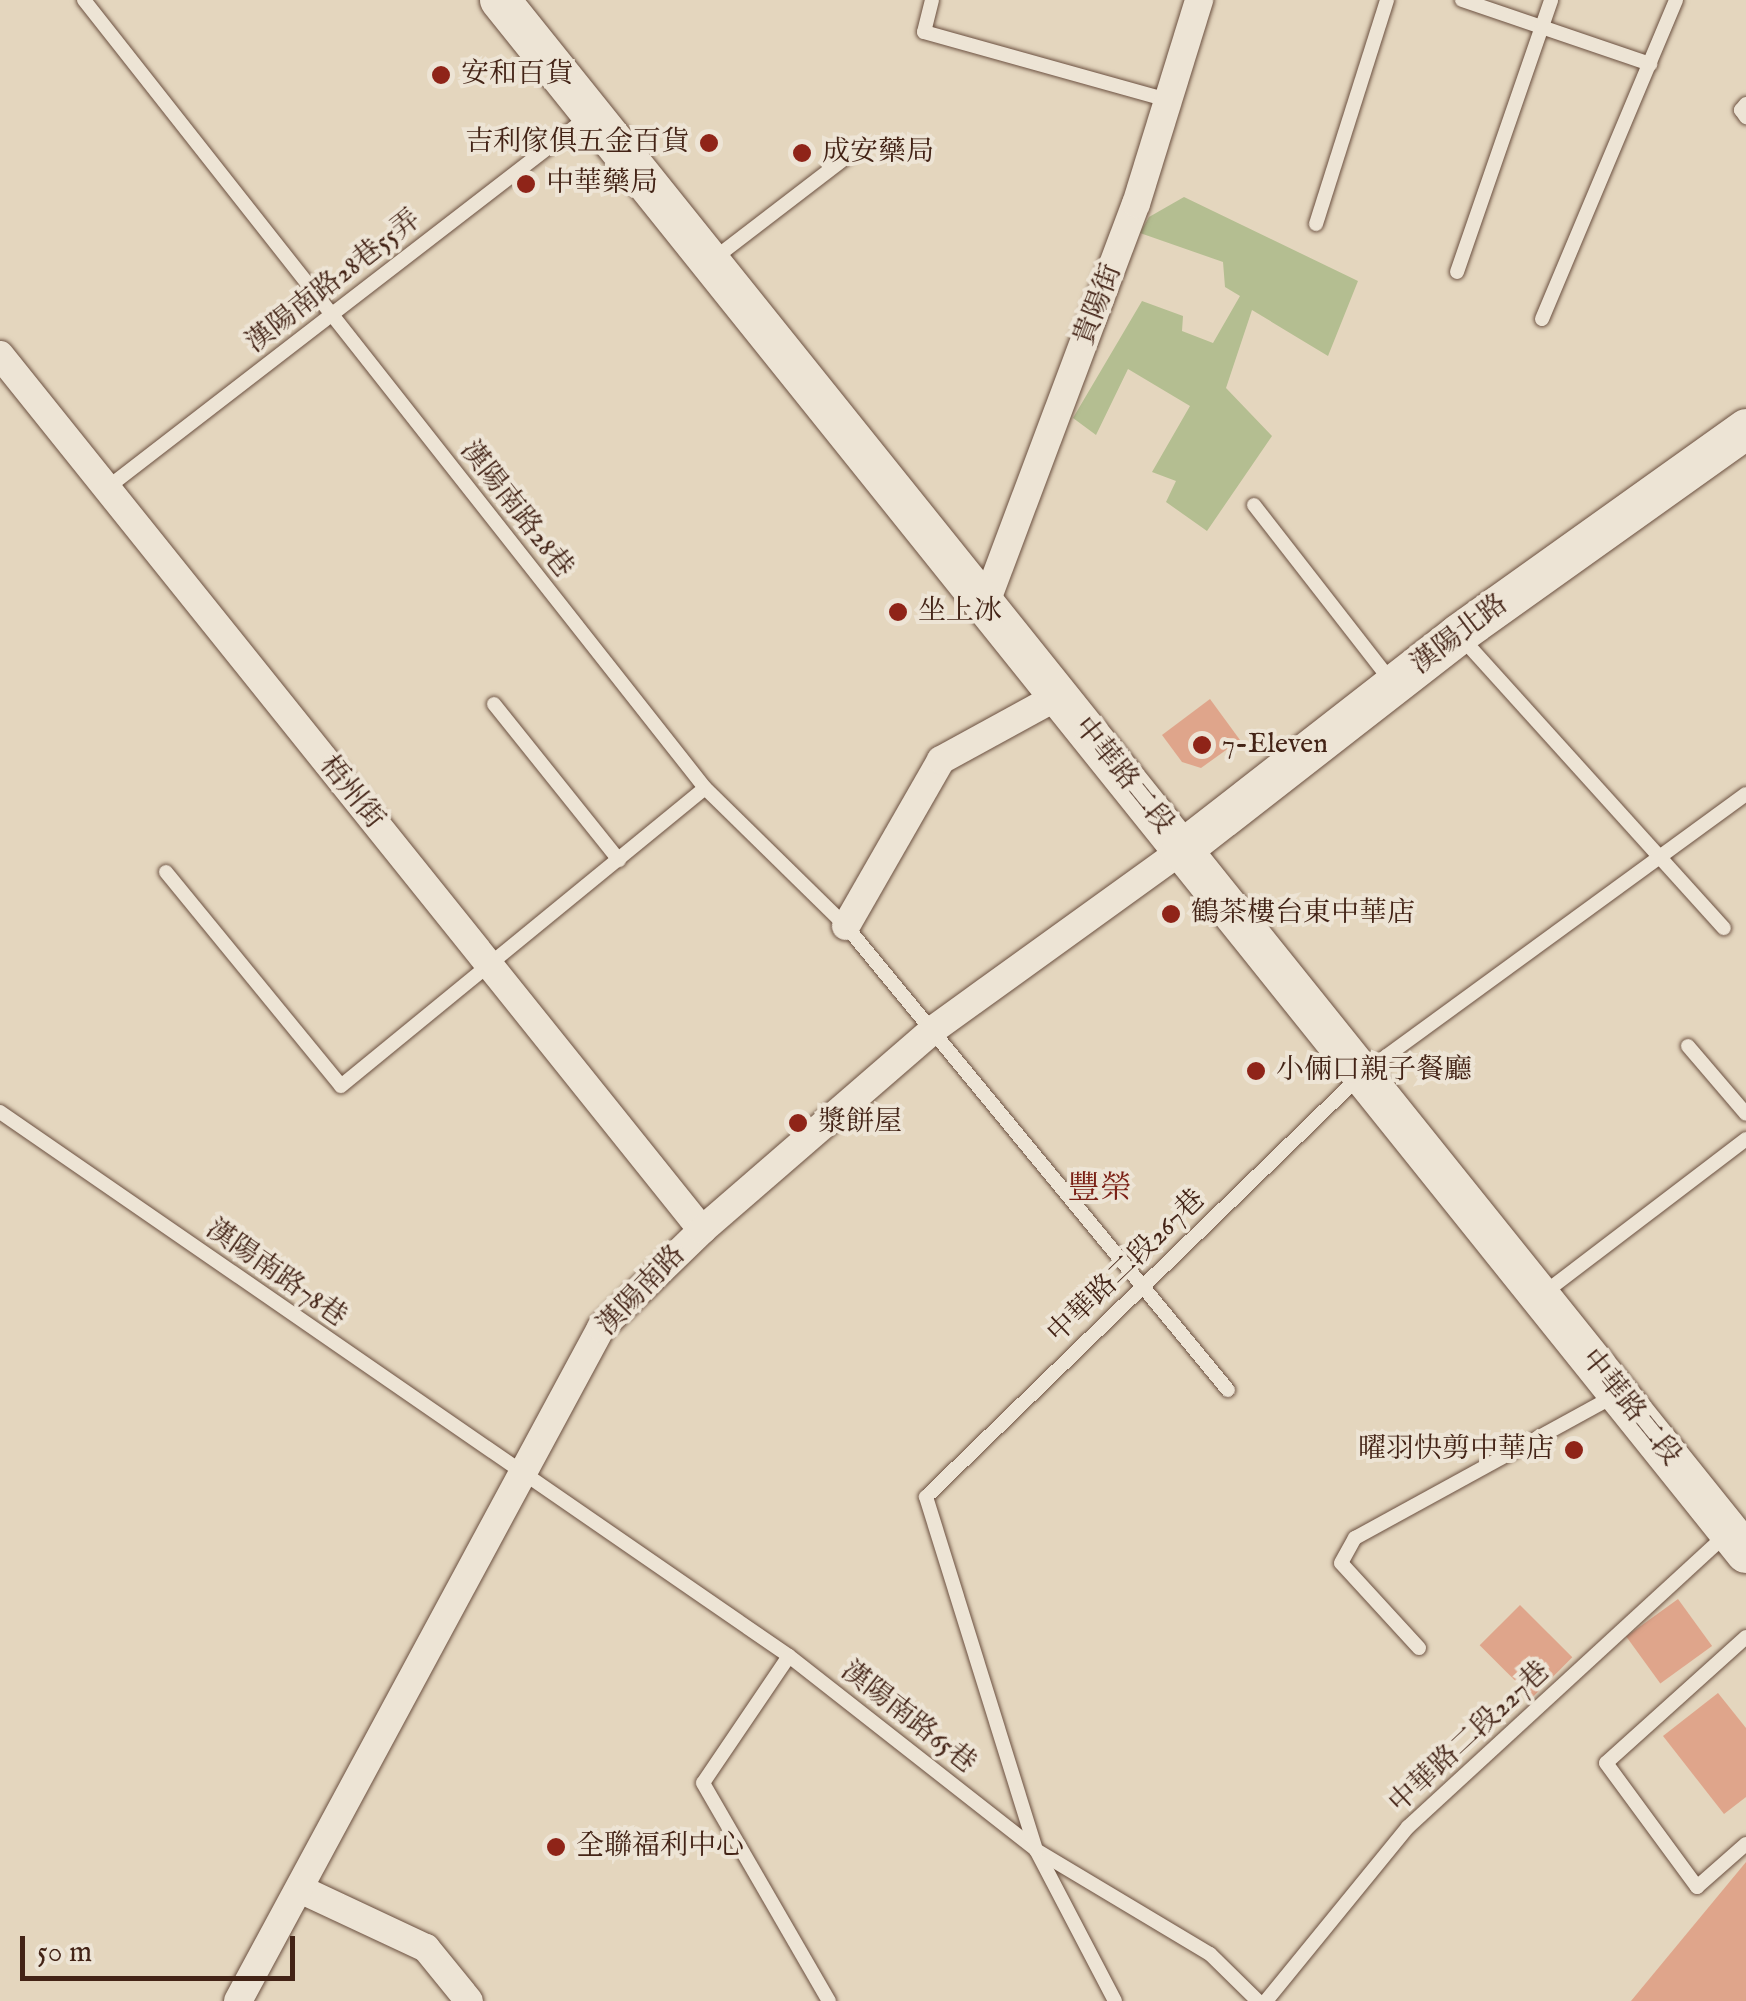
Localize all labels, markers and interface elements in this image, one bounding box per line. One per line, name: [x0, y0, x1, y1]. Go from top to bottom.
place label: 安和百貨: [461, 58, 573, 92]
marker: 安和百貨: [430, 64, 452, 86]
place label: 吉利傢俱五金百貨: [465, 126, 689, 160]
marker: 吉利傢俱五金百貨: [698, 132, 720, 154]
place label: 成安藥局: [822, 136, 934, 170]
marker: 成安藥局: [791, 142, 813, 164]
place label: 中華藥局: [546, 167, 658, 201]
marker: 中華藥局: [515, 173, 537, 195]
street label: 漢陽南路28巷55弄: [240, 203, 428, 361]
street label: 貴陽街: [1068, 260, 1130, 350]
street label: 漢陽南路28巷: [452, 435, 580, 585]
street label: 漢陽北路: [1405, 588, 1515, 682]
place label: 坐上冰: [918, 595, 1002, 629]
marker: 坐上冰: [887, 601, 909, 623]
street label: 中華路二段: [1066, 711, 1180, 841]
place label: 7-Eleven: [1222, 728, 1328, 762]
marker: 7-Eleven: [1191, 734, 1213, 756]
street label: 梧州街: [312, 750, 390, 836]
place label: 鶴茶樓台東中華店: [1191, 897, 1415, 931]
marker: 鶴茶樓台東中華店: [1160, 903, 1182, 925]
place label: 小倆口親子餐廳: [1276, 1054, 1472, 1088]
marker: 小倆口親子餐廳: [1245, 1060, 1267, 1082]
place label: 漿餅屋: [818, 1106, 902, 1140]
marker: 漿餅屋: [787, 1112, 809, 1134]
district label: 豐榮: [1068, 1171, 1132, 1209]
street label: 中華路二段267巷: [1041, 1183, 1213, 1351]
street label: 漢陽南路78巷: [199, 1213, 353, 1335]
street label: 漢陽南路: [591, 1239, 693, 1343]
street label: 中華路二段: [1573, 1343, 1687, 1473]
place label: 曜羽快剪中華店: [1358, 1433, 1554, 1467]
marker: 曜羽快剪中華店: [1563, 1439, 1585, 1461]
street label: 漢陽南路65巷: [834, 1655, 982, 1781]
street label: 中華路二段227巷: [1383, 1655, 1557, 1821]
place label: 全聯福利中心: [576, 1830, 744, 1864]
marker: 全聯福利中心: [545, 1836, 567, 1858]
scale bar: [25, 1916, 300, 1978]
text: 50 m: [37, 1934, 92, 1972]

